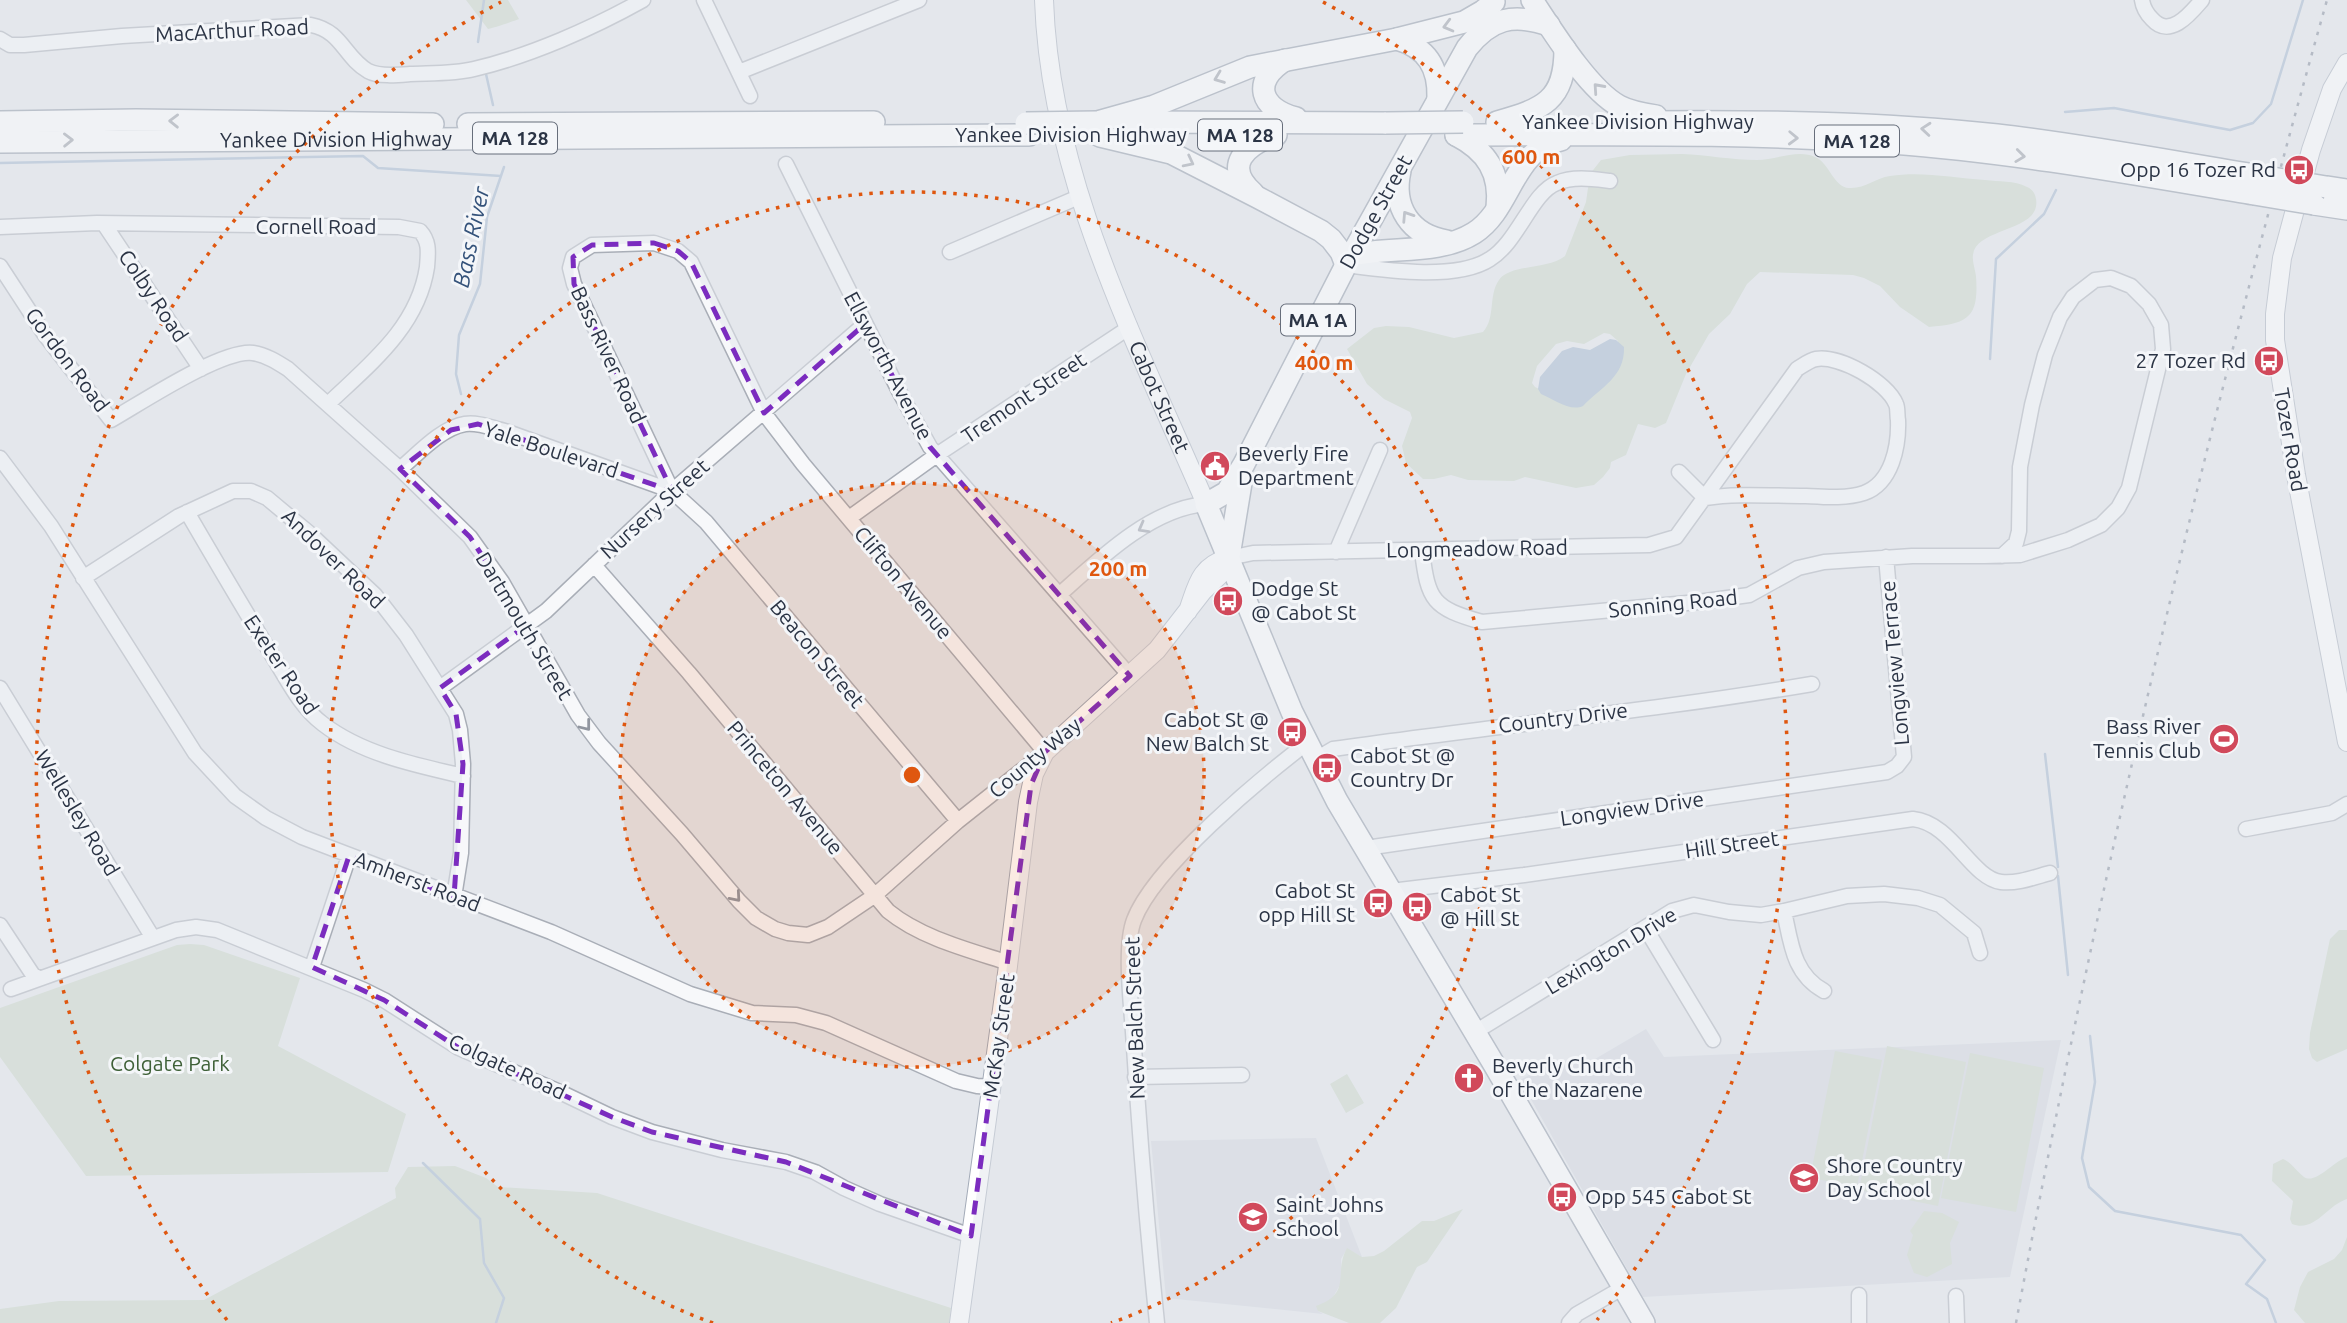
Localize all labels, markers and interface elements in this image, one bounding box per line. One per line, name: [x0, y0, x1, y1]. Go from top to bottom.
street label: MacArthur Road: [155, 14, 309, 46]
one-way arrow: [1442, 18, 1454, 32]
one-way arrow: [1214, 70, 1226, 84]
one-way arrow: [1594, 83, 1606, 96]
street label: Yankee Division Highway: [1522, 109, 1754, 133]
one-way arrow: [168, 113, 179, 128]
road number: MA 128: [1198, 119, 1282, 150]
road number: MA 128: [473, 122, 557, 154]
street label: Yankee Division Highway: [955, 122, 1187, 146]
one-way arrow: [1920, 122, 1931, 137]
road number: MA 128: [1815, 125, 1899, 156]
street label: Yankee Division Highway: [220, 126, 452, 152]
one-way arrow: [1788, 131, 1799, 146]
one-way arrow: [63, 132, 74, 148]
text: 600 m: [1502, 144, 1560, 168]
one-way arrow: [2014, 148, 2026, 163]
street label: Dodge Street: [1334, 150, 1416, 273]
bus stop icon: Opp 16 Tozer Rd: [2282, 153, 2316, 187]
one-way arrow: [1182, 154, 1194, 168]
place label: Opp 16 Tozer Rd: [2120, 157, 2276, 181]
water label: Bass River: [448, 183, 494, 290]
one-way arrow: [1402, 211, 1415, 224]
street label: Cornell Road: [256, 214, 376, 238]
street label: Colby Road: [114, 245, 193, 346]
street label: Bass River Road: [567, 282, 651, 427]
street label: Ellsworth Avenue: [840, 287, 938, 444]
street label: Gordon Road: [21, 303, 115, 416]
road number: MA 1A: [1281, 304, 1355, 336]
street label: Cabot Street: [1125, 337, 1195, 456]
bus stop icon: 27 Tozer Rd: [2252, 344, 2286, 378]
street label: Tremont Street: [957, 347, 1090, 448]
place label: 27 Tozer Rd: [2136, 348, 2246, 372]
text: 400 m: [1295, 350, 1353, 374]
street label: Tozer Road: [2270, 386, 2312, 494]
street label: Yale Boulevard: [481, 416, 622, 482]
place label: Beverly Fire Department: [1238, 441, 1354, 489]
public building icon: Beverly Fire Department: [1198, 449, 1232, 483]
street label: Nursery Street: [595, 453, 714, 563]
street label: Andover Road: [277, 503, 390, 613]
one-way arrow: [1138, 520, 1151, 533]
street label: Clifton Avenue: [850, 521, 958, 644]
street label: Longmeadow Road: [1386, 534, 1568, 562]
street label: Dartmouth Street: [471, 547, 578, 704]
text: 200 m: [1089, 556, 1147, 580]
place label: Dodge St @ Cabot St: [1251, 576, 1356, 624]
street label: Longview Terrace: [1875, 580, 1913, 746]
bus stop icon: Dodge St @ Cabot St: [1211, 584, 1245, 618]
street label: Sonning Road: [1607, 584, 1739, 622]
street label: Beacon Street: [766, 595, 870, 712]
street label: Exeter Road: [240, 610, 324, 719]
street label: Country Drive: [1497, 697, 1629, 737]
place label: Cabot St @ New Balch St: [1146, 707, 1269, 755]
street label: County Way: [984, 712, 1085, 802]
place label: Bass River Tennis Club: [2093, 714, 2201, 762]
bus stop icon: Cabot St @ New Balch St: [1275, 715, 1309, 749]
street label: Princeton Avenue: [723, 716, 849, 859]
one-way arrow: [577, 718, 590, 731]
sports icon: Bass River Tennis Club: [2207, 722, 2241, 756]
place label: Cabot St @ Country Dr: [1350, 743, 1455, 791]
street label: Wellesley Road: [31, 745, 125, 880]
bus stop icon: Cabot St @ Country Dr: [1310, 751, 1344, 785]
centre of rings: [900, 763, 924, 787]
street label: Longview Drive: [1559, 786, 1705, 830]
street label: Hill Street: [1684, 826, 1780, 862]
street label: Amherst Road: [351, 846, 484, 916]
place label: Cabot St opp Hill St: [1259, 878, 1355, 926]
place label: Cabot St @ Hill St: [1440, 882, 1521, 930]
bus stop icon: Cabot St opp Hill St: [1361, 886, 1395, 920]
one-way arrow: [727, 889, 740, 902]
bus stop icon: Cabot St @ Hill St: [1400, 890, 1434, 924]
street label: Lexington Drive: [1540, 901, 1681, 999]
street label: New Balch Street: [1119, 936, 1149, 1100]
street label: McKay Street: [977, 972, 1019, 1099]
street label: Colgate Road: [445, 1028, 570, 1104]
park label: Colgate Park: [110, 1051, 230, 1075]
place label: Beverly Church of the Nazarene: [1492, 1053, 1643, 1101]
church icon: Beverly Church of the Nazarene: [1452, 1061, 1486, 1095]
place label: Shore Country Day School: [1827, 1153, 1963, 1201]
school or university icon: Shore Country Day School: [1787, 1161, 1821, 1195]
bus stop icon: Opp 545 Cabot St: [1545, 1180, 1579, 1214]
place label: Opp 545 Cabot St: [1585, 1184, 1752, 1208]
place label: Saint Johns School: [1276, 1192, 1384, 1240]
school or university icon: Saint Johns School: [1236, 1200, 1270, 1234]

